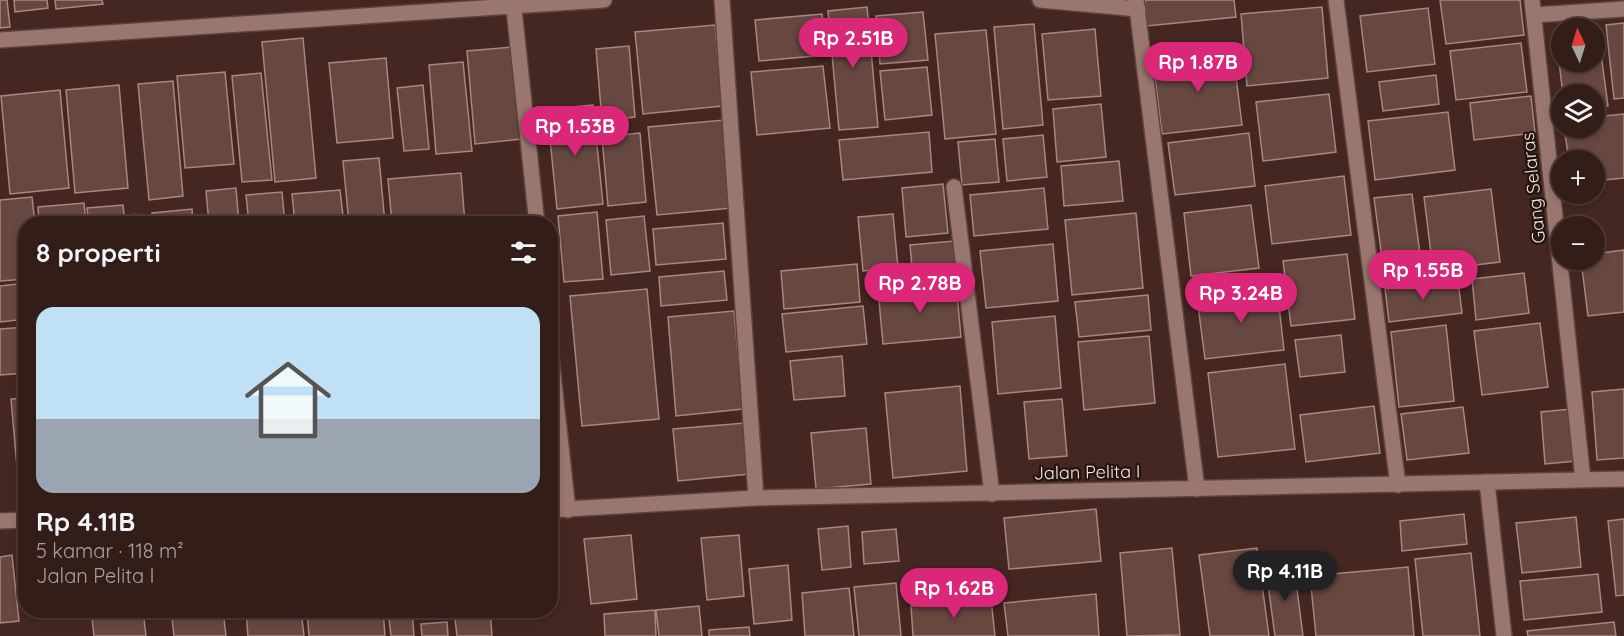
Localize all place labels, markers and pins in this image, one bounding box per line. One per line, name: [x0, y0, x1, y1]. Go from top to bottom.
pin: Rp 2.51B: [791, 18, 915, 69]
pin: Rp 1.87B: [1136, 42, 1260, 93]
pin: Rp 1.53B: [513, 106, 637, 157]
pin: Rp 1.55B: [1361, 250, 1485, 301]
pin: Rp 2.78B: [858, 263, 982, 314]
pin: Rp 3.24B: [1179, 273, 1303, 324]
pin: Rp 4.11B: [1223, 551, 1347, 602]
pin: Rp 1.62B: [892, 568, 1016, 619]

